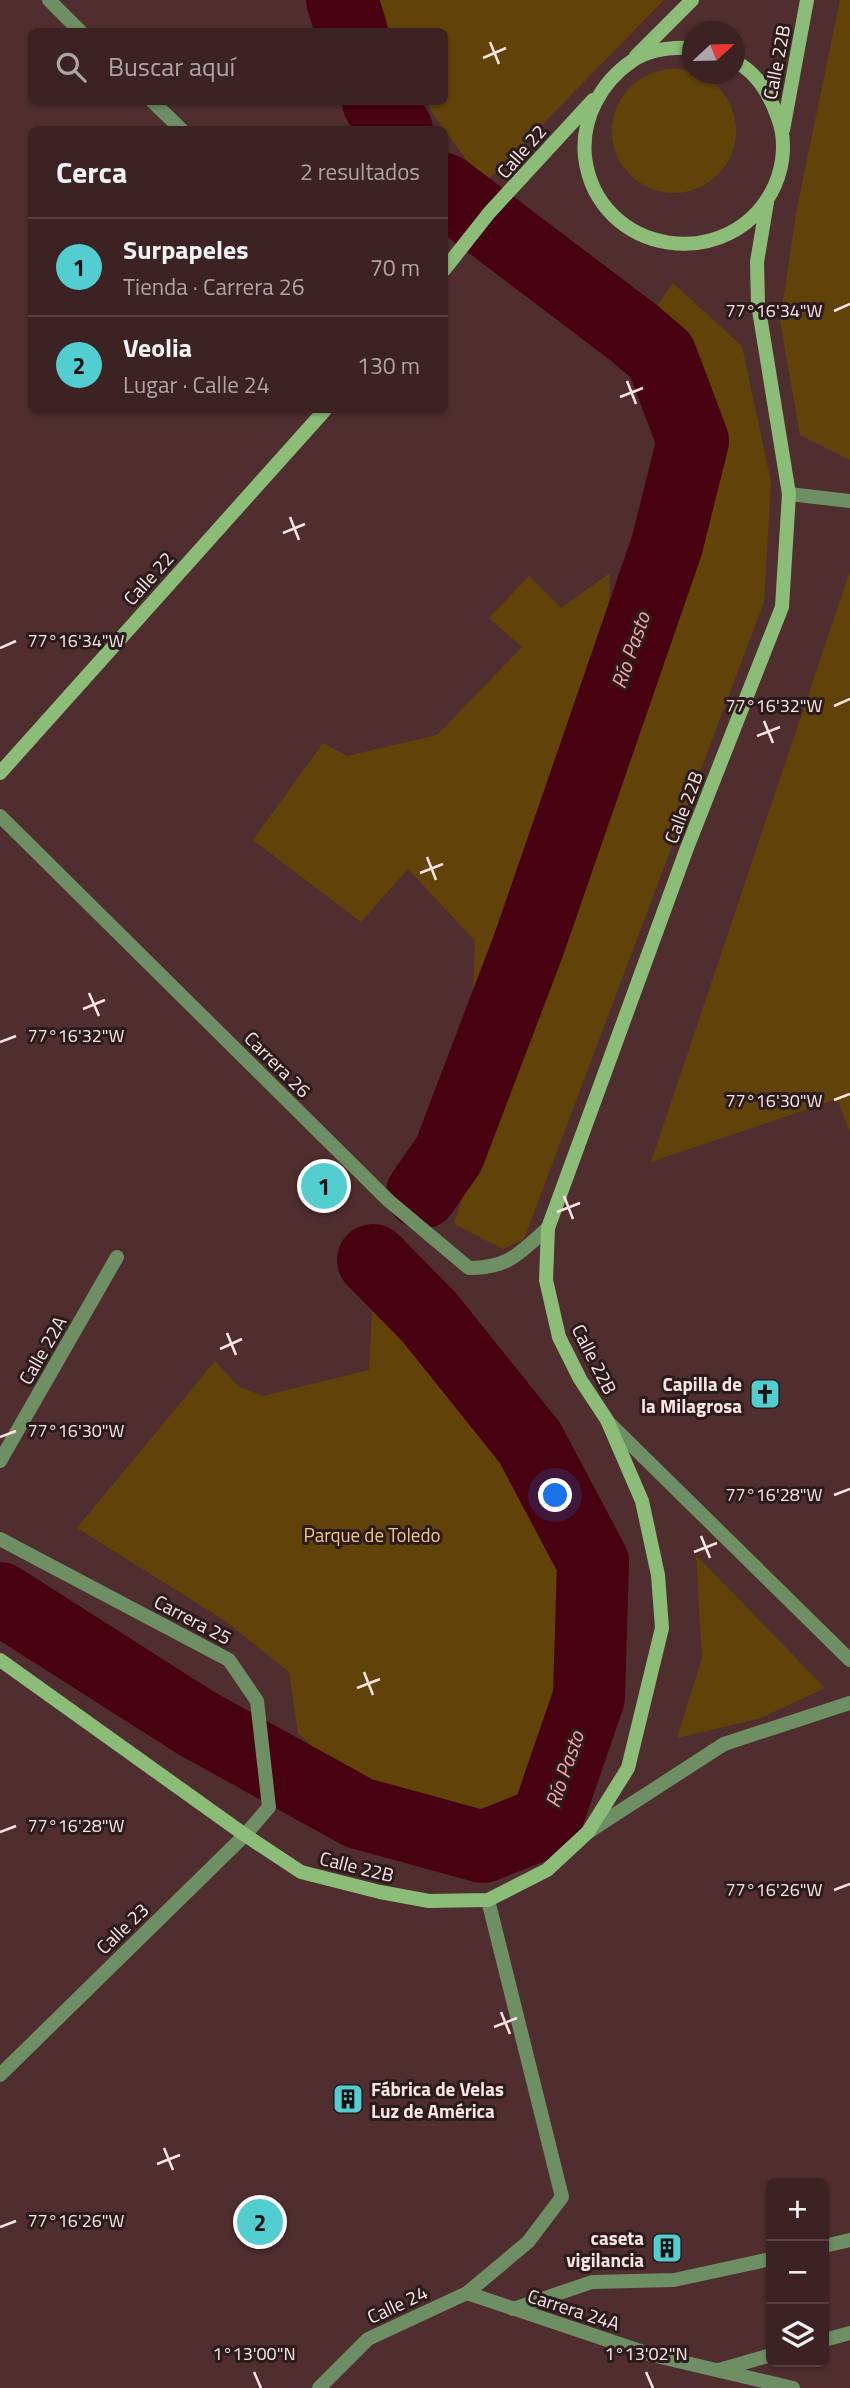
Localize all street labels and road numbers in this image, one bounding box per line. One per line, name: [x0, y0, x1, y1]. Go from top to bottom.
street label: Calle 22B: [755, 22, 797, 102]
street label: Calle 22: [489, 117, 553, 185]
street label: Calle 22: [116, 545, 180, 611]
street label: Calle 22B: [656, 767, 710, 847]
street label: Carrera 26: [238, 1024, 318, 1104]
street label: Calle 22A: [11, 1310, 73, 1390]
street label: Calle 22B: [565, 1319, 625, 1399]
street label: Carrera 25: [149, 1586, 237, 1652]
street label: Calle 22B: [317, 1843, 397, 1889]
street label: Calle 23: [89, 1895, 155, 1961]
street label: Calle 24: [362, 2277, 432, 2331]
street label: Carrera 24A: [524, 2280, 624, 2338]

